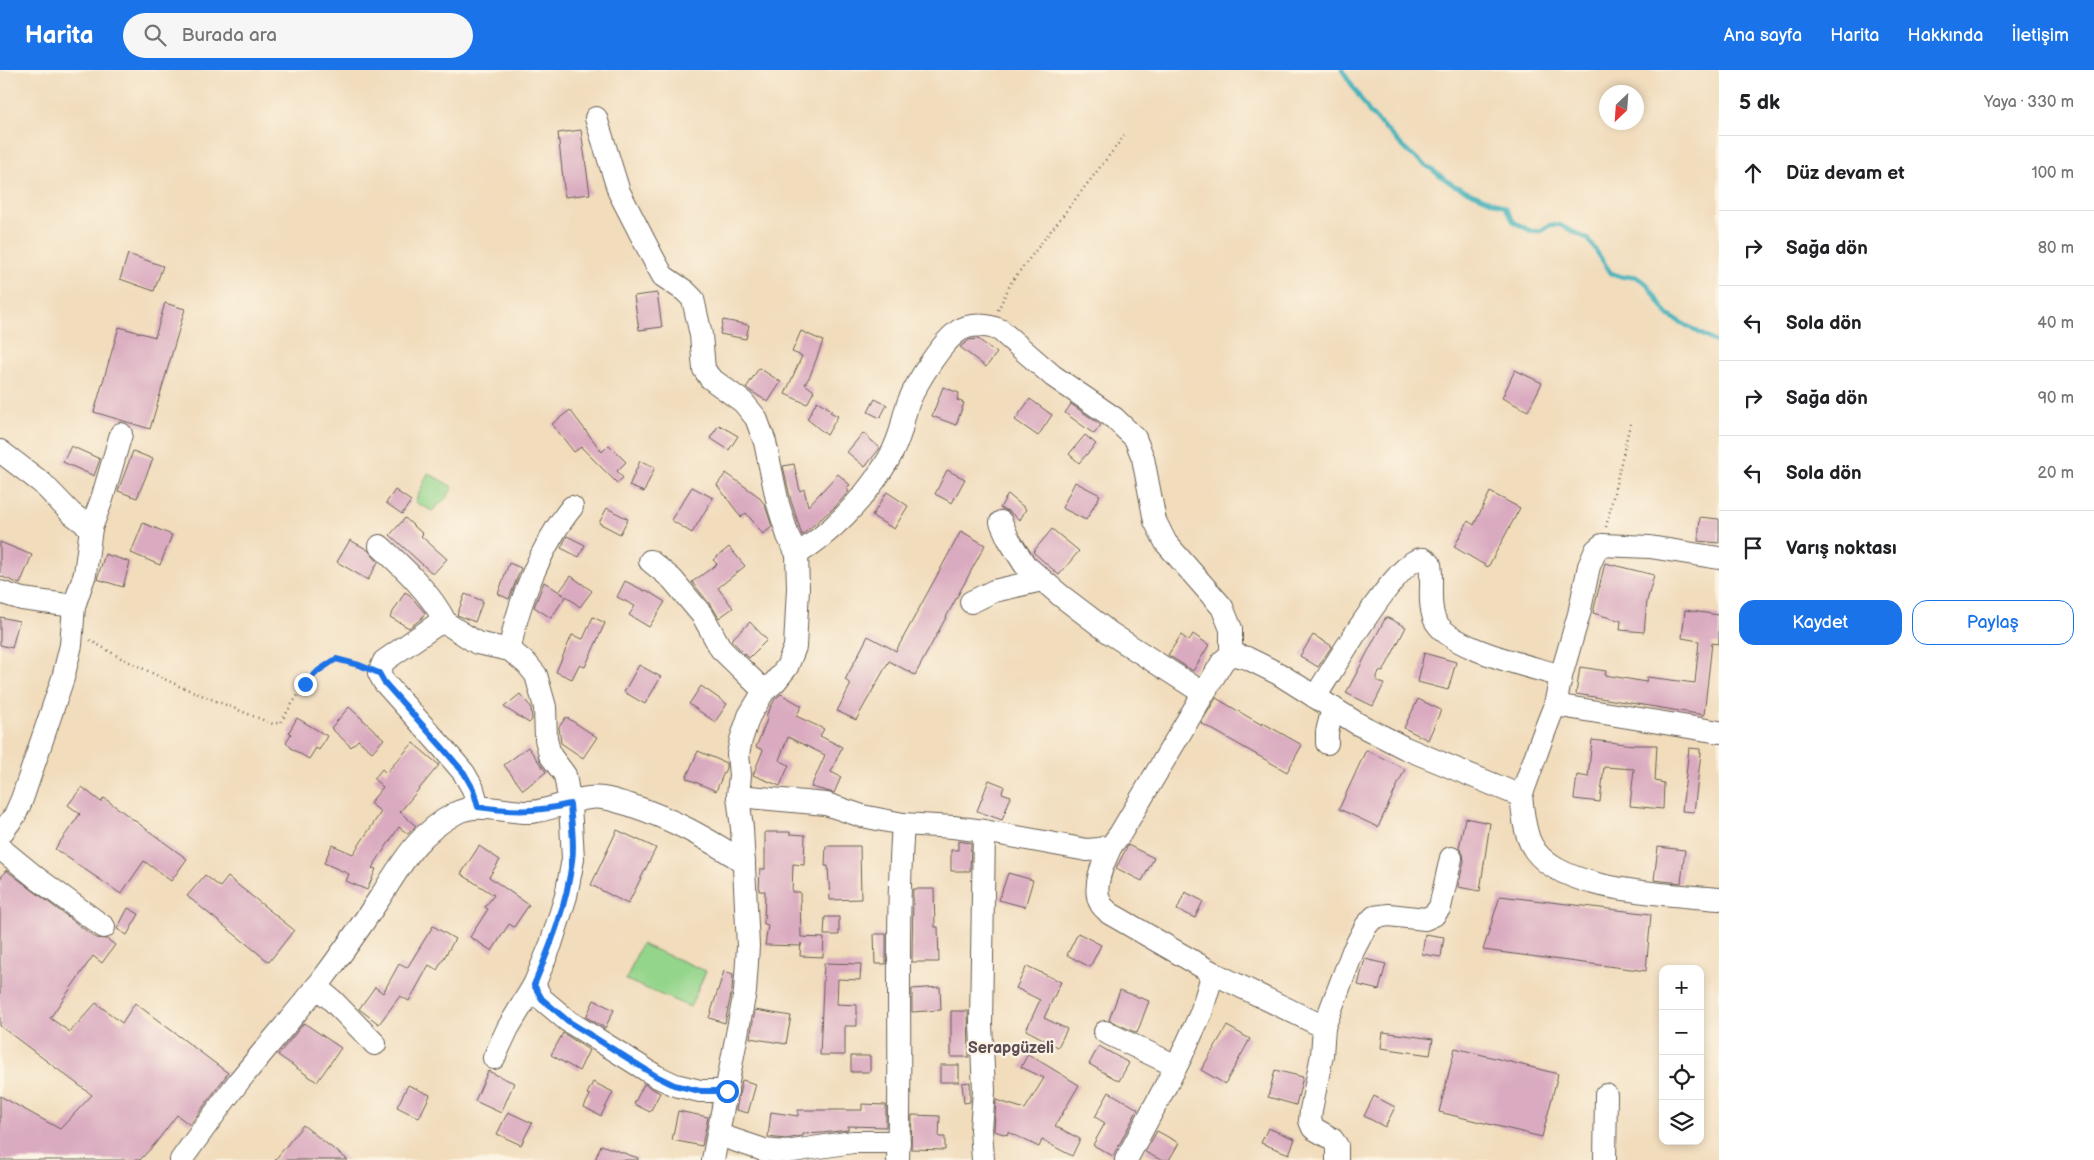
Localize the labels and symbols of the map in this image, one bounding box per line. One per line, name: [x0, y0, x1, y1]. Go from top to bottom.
north arrow: [1599, 85, 1644, 130]
route end: [294, 673, 317, 696]
district label: Serapgüzeli: [968, 1039, 1054, 1058]
route start: [716, 1080, 739, 1103]

